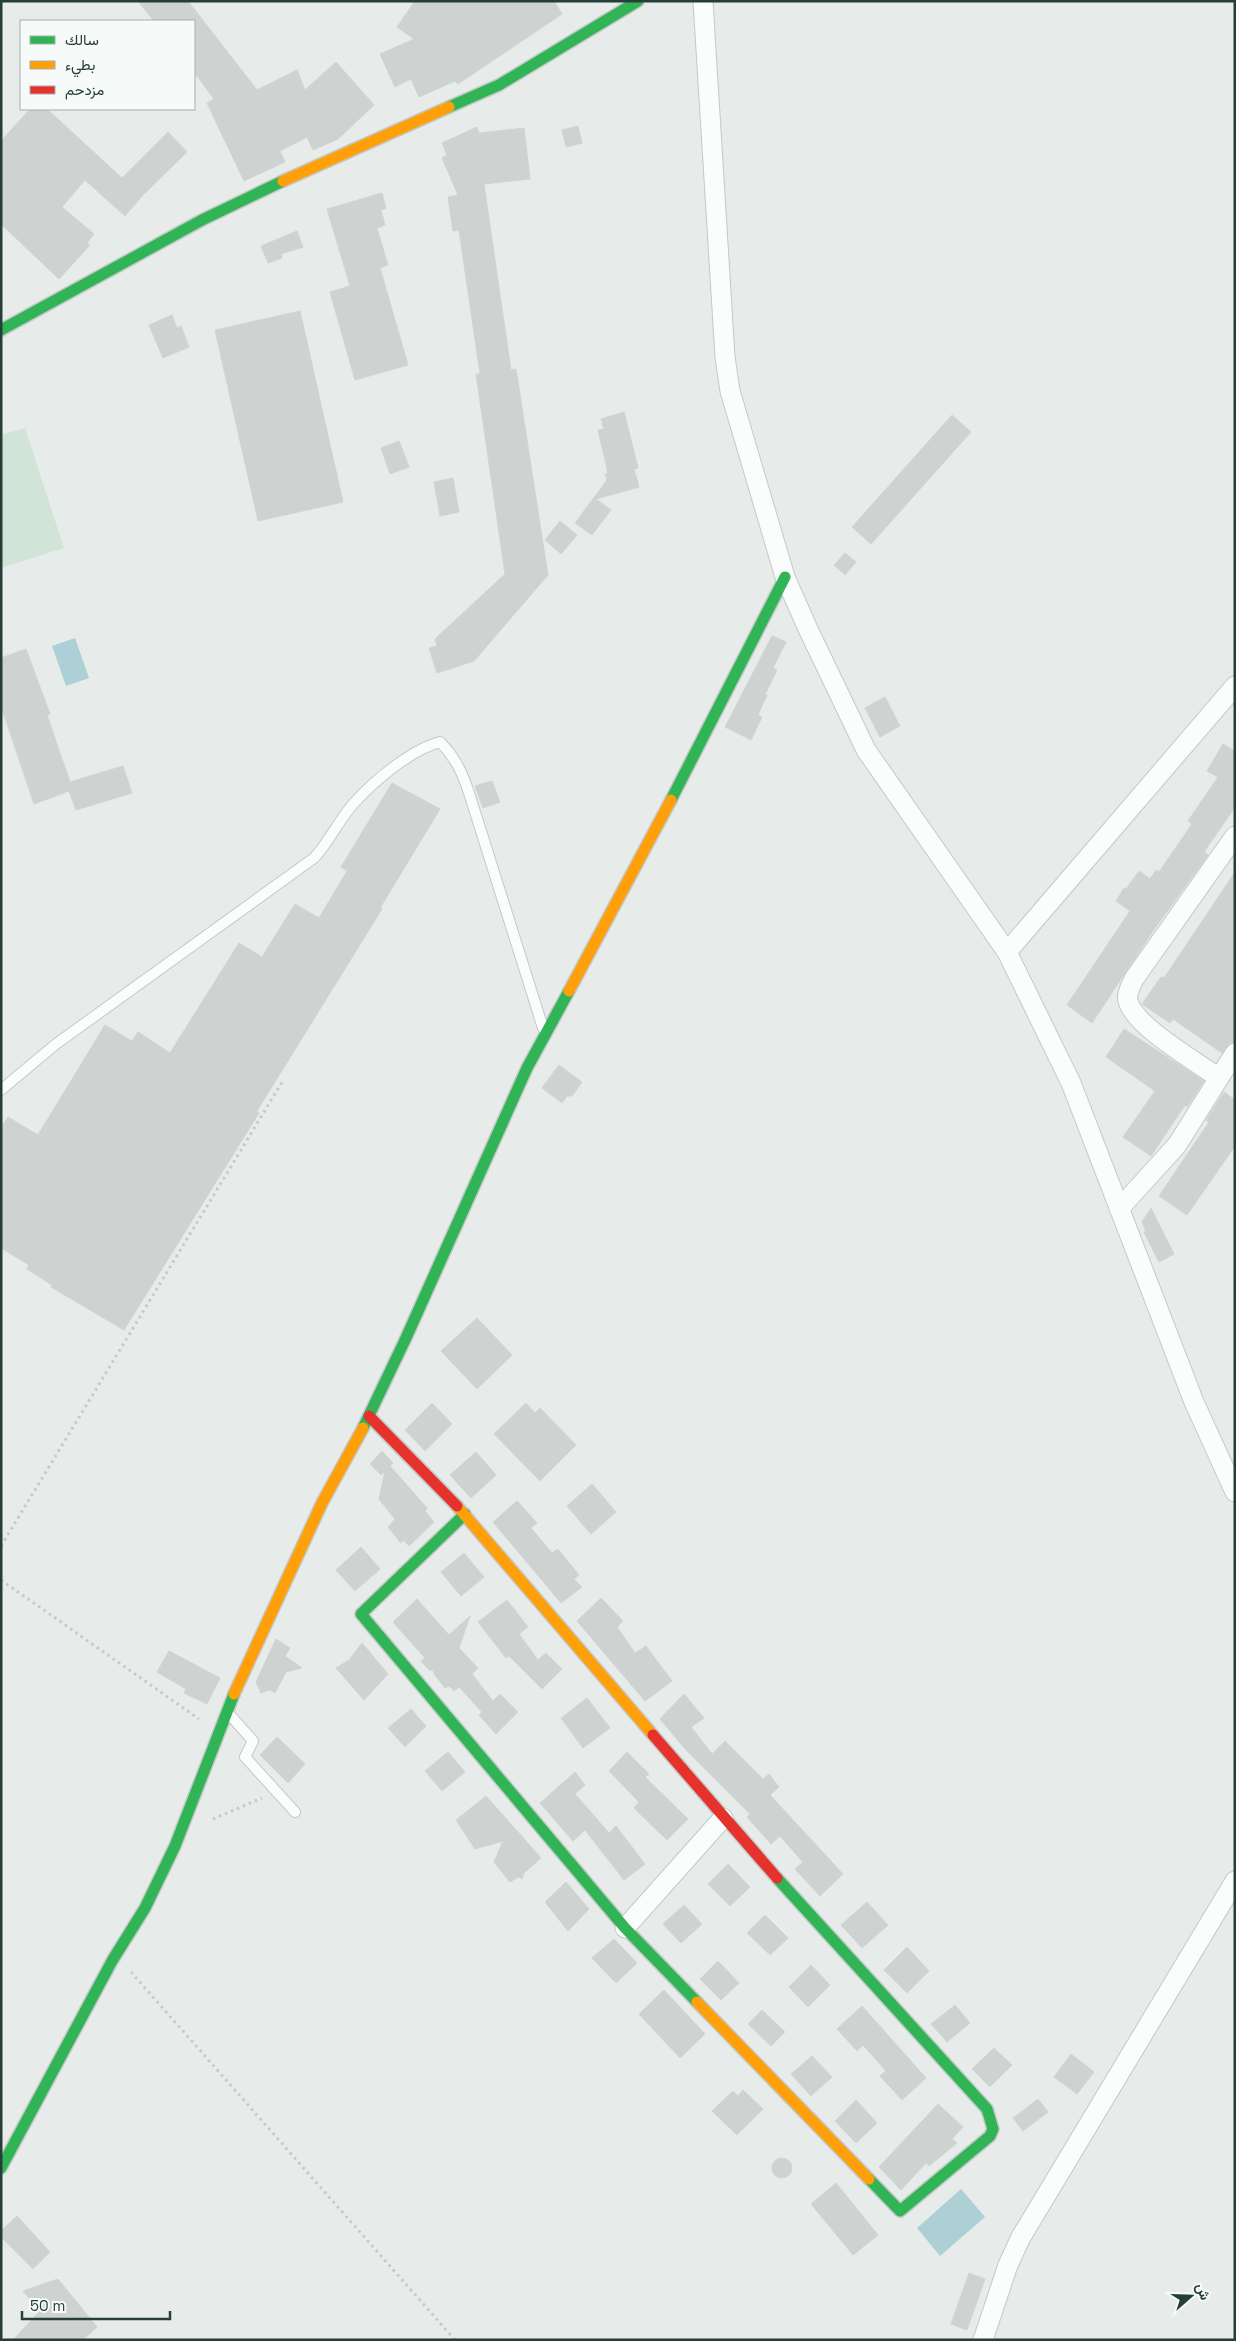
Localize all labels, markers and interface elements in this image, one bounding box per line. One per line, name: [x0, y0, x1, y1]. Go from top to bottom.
legend: [20, 20, 195, 110]
text: سالك: [65, 30, 99, 49]
text: بطيء: [65, 55, 95, 78]
text: مزدحم: [65, 80, 104, 100]
north arrow: [1166, 2271, 1216, 2321]
text: ش: [1192, 2281, 1215, 2303]
scale bar: [22, 2288, 170, 2320]
text: 50 m: [30, 2296, 65, 2315]

